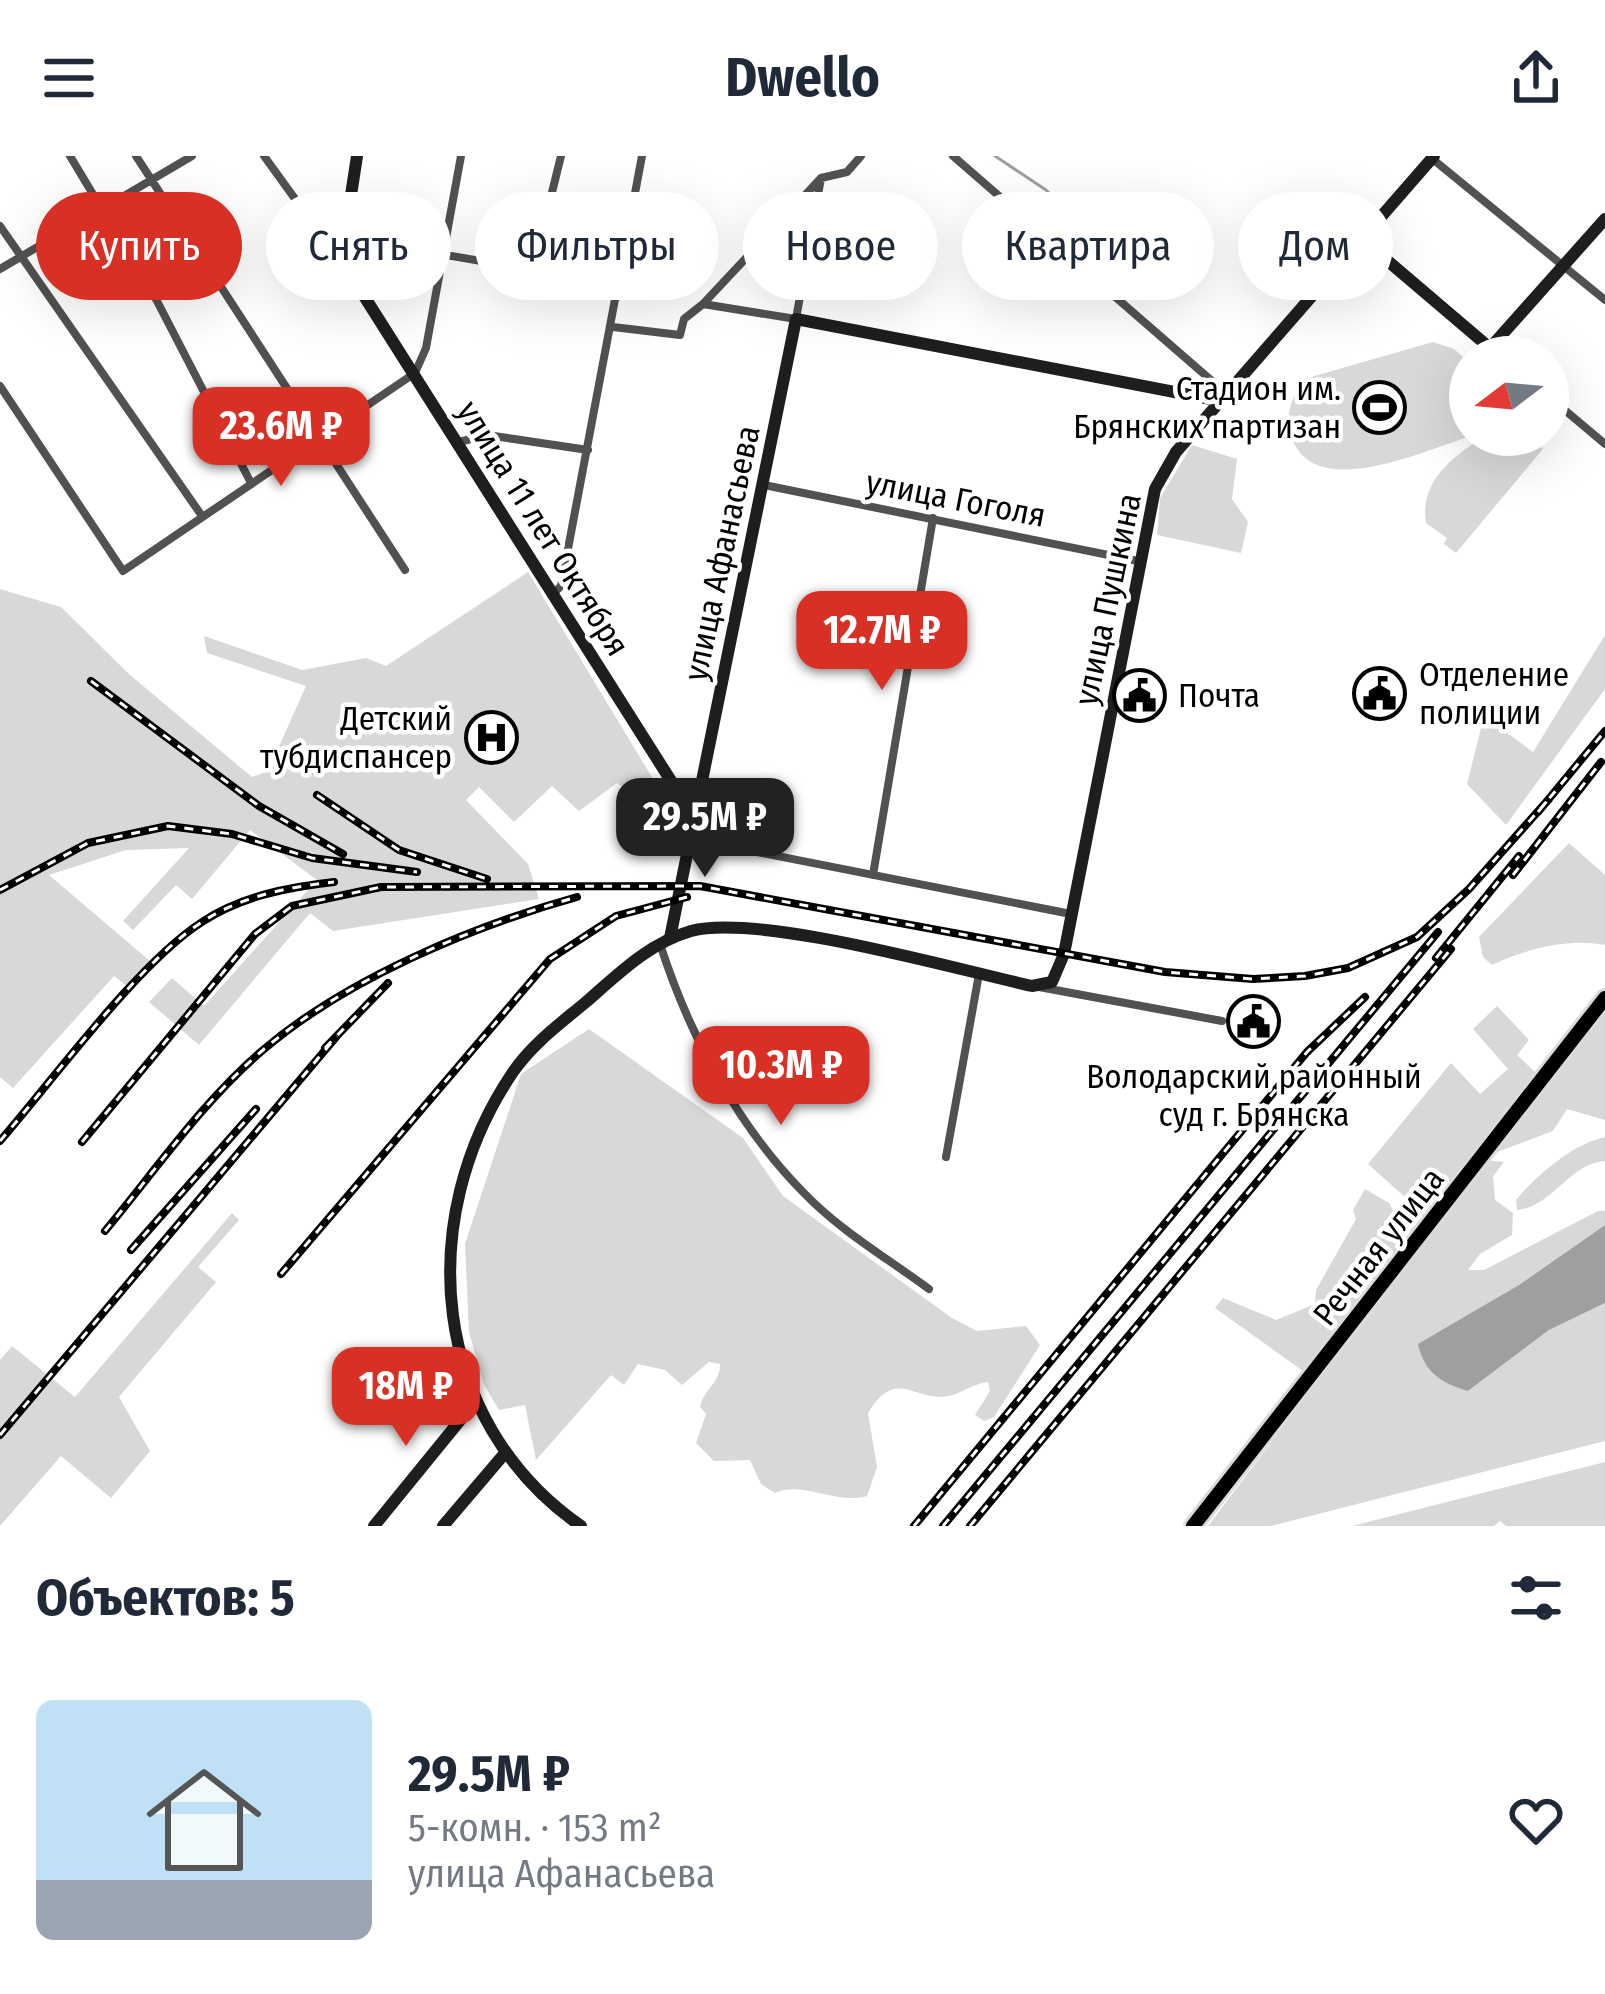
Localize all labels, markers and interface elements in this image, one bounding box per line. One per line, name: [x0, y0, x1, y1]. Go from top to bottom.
icon: menu: [36, 45, 102, 111]
icon: share: [1503, 45, 1569, 111]
text: Dwello: [725, 46, 880, 110]
chip: Купить: [36, 192, 242, 300]
chip: Снять: [266, 192, 451, 300]
chip: Фильтры: [475, 192, 719, 300]
chip: Новое: [743, 192, 938, 300]
chip: Квартира: [962, 192, 1214, 300]
chip: Дом: [1238, 192, 1393, 300]
north arrow: [1449, 336, 1569, 456]
map controls: [1449, 336, 1569, 456]
place label: Стадион им. Брянских партизан: [1073, 369, 1341, 447]
sports icon: Стадион им. Брянских партизан: [1352, 379, 1408, 435]
pin: 23.6M ₽: [170, 387, 392, 489]
street label: улица 11 лет Октября: [449, 394, 638, 663]
text: 23.6M ₽: [220, 403, 342, 449]
street label: улица Афанасьева: [675, 422, 769, 684]
street label: улица Гоголя: [863, 462, 1049, 536]
street label: улица Пушкина: [1066, 490, 1150, 709]
pin: 12.7M ₽: [771, 591, 993, 693]
text: 12.7M ₽: [823, 607, 941, 653]
place label: Отделение полиции: [1419, 655, 1569, 733]
public building icon: Отделение полиции: [1352, 665, 1408, 721]
public building icon: Почта: [1111, 667, 1167, 723]
place label: Почта: [1178, 676, 1260, 716]
place label: Детский тубдиспансер: [260, 699, 452, 777]
hospital icon: Детский тубдиспансер: [463, 709, 519, 765]
pin: 29.5M ₽: [594, 778, 816, 880]
text: 29.5M ₽: [643, 794, 767, 840]
public building icon: Володарский районный суд г. Брянска: [1226, 994, 1282, 1050]
pin: 10.3M ₽: [670, 1026, 892, 1128]
text: 10.3M ₽: [719, 1042, 843, 1088]
place label: Володарский районный суд г. Брянска: [1086, 1057, 1422, 1135]
street label: Речная улица: [1305, 1160, 1453, 1334]
pin: 18M ₽: [322, 1347, 490, 1449]
text: 18M ₽: [359, 1363, 453, 1409]
icon: filters: [1503, 1565, 1569, 1631]
text: Объектов: 5: [36, 1567, 295, 1629]
text: 29.5M ₽: [408, 1743, 570, 1805]
icon: home: [132, 1748, 276, 1892]
icon: heart: [1503, 1787, 1569, 1853]
text: 5-комн. · 153 m²: [408, 1805, 662, 1851]
text: улица Афанасьева: [408, 1851, 715, 1897]

